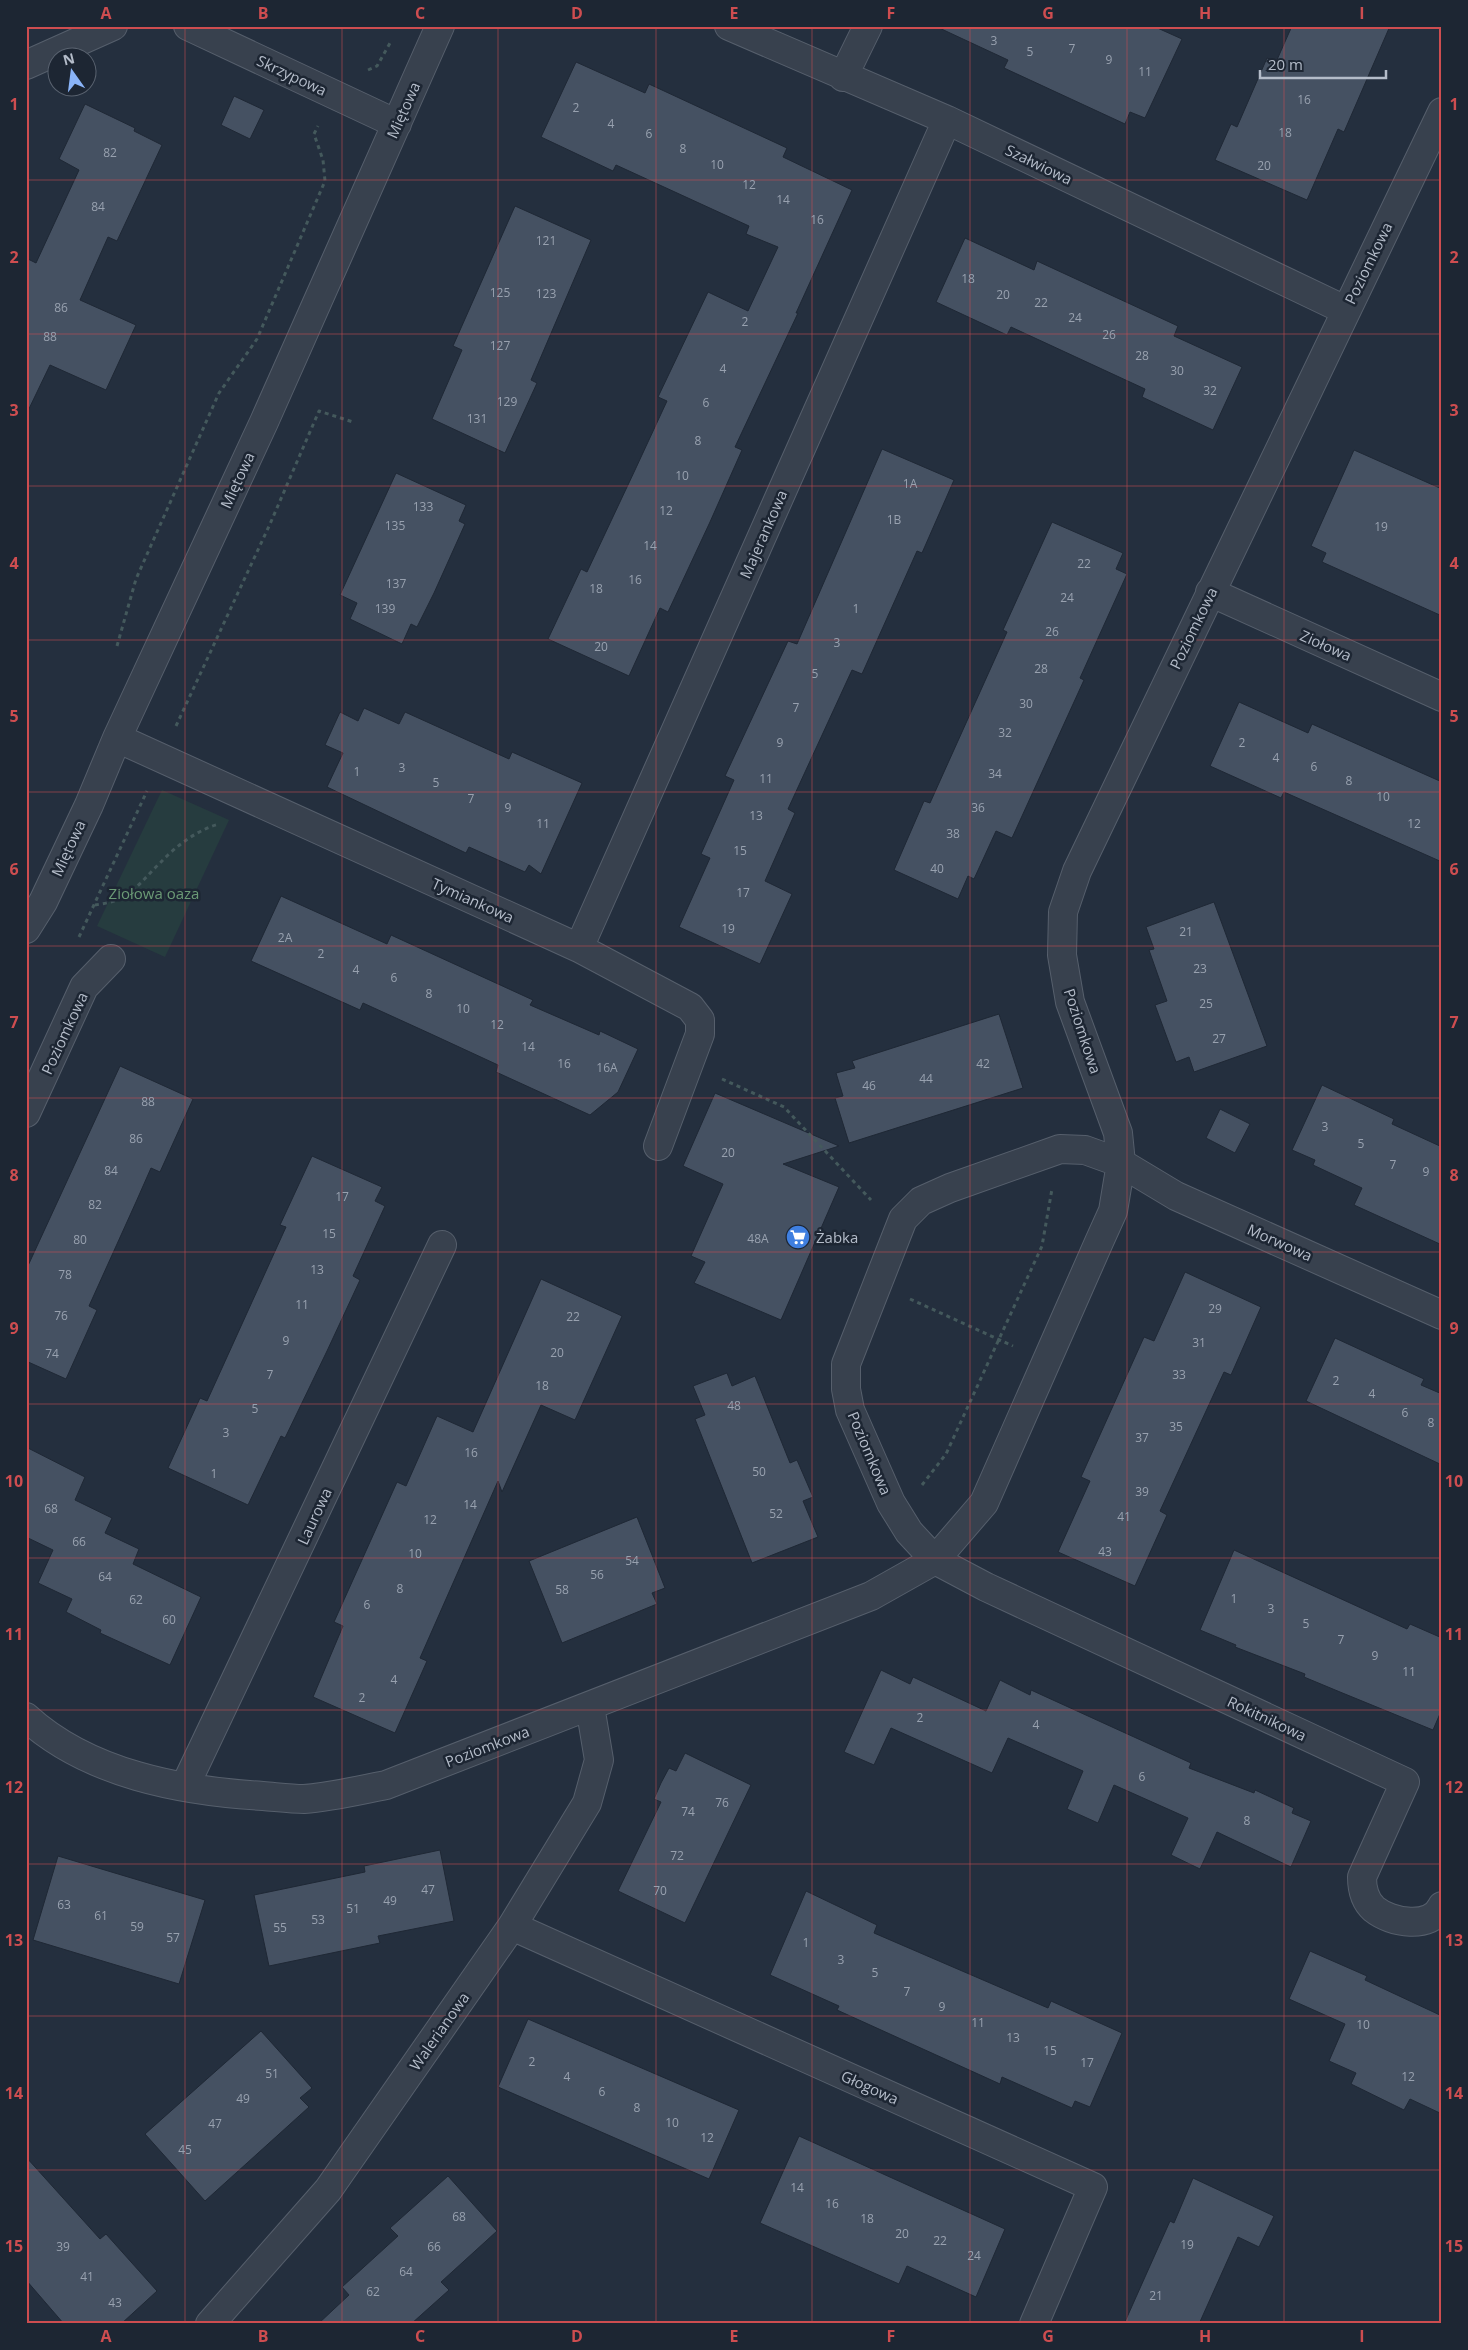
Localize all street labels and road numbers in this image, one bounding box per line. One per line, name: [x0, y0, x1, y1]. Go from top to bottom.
street label: Skrzypowa: [254, 50, 330, 100]
street label: Miętowa: [382, 79, 424, 141]
street label: Szałwiowa: [1002, 139, 1076, 189]
street label: Poziomkowa: [1340, 219, 1396, 307]
street label: Miętowa: [215, 449, 259, 511]
street label: Majerankowa: [735, 487, 791, 581]
street label: Poziomkowa: [1165, 584, 1221, 672]
street label: Ziołowa: [1297, 625, 1355, 665]
street label: Miętowa: [46, 817, 90, 879]
street label: Tymiankowa: [429, 873, 517, 927]
street label: Poziomkowa: [1060, 986, 1106, 1076]
street label: Poziomkowa: [36, 989, 92, 1077]
street label: Morwowa: [1244, 1219, 1316, 1265]
street label: Poziomkowa: [843, 1408, 897, 1498]
street label: Laurowa: [292, 1484, 336, 1548]
street label: Rokitnikowa: [1224, 1691, 1310, 1745]
street label: Poziomkowa: [442, 1721, 532, 1771]
street label: Walerianowa: [405, 1988, 473, 2074]
street label: Głogowa: [838, 2065, 902, 2109]

